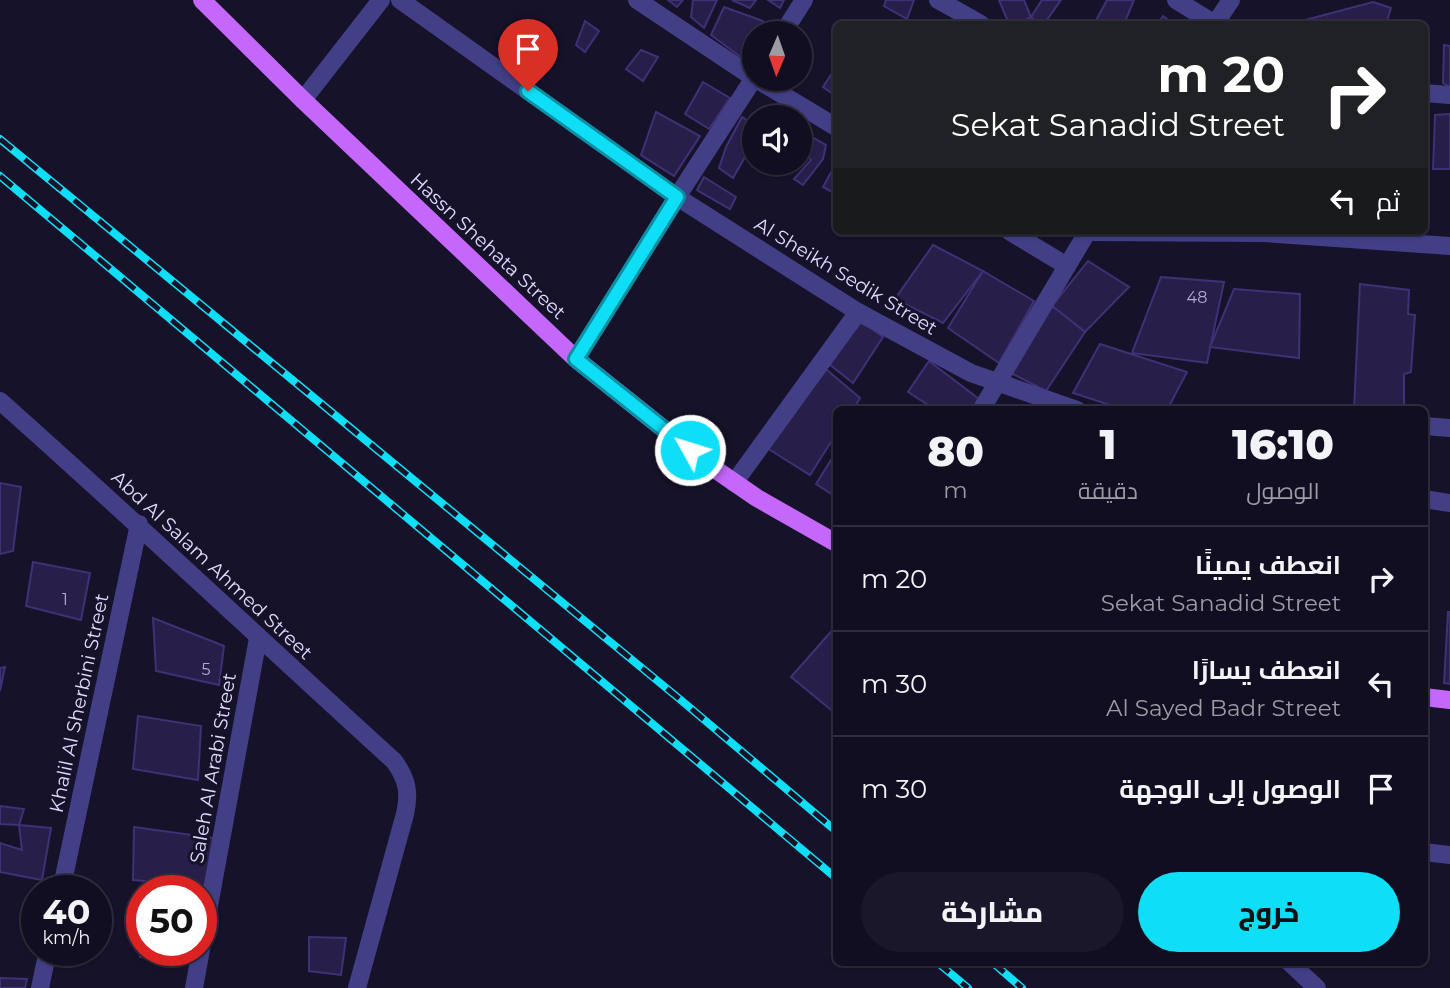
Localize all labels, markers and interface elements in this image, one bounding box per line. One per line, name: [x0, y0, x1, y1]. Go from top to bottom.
pin: [498, 19, 558, 91]
north arrow: [742, 21, 812, 91]
map controls: [742, 21, 812, 175]
icon: arrive: [509, 30, 547, 68]
text: 20 m: [1158, 45, 1285, 104]
icon: right: [1309, 49, 1400, 140]
button: sound: [742, 105, 812, 175]
text: Sekat Sanadid Street: [951, 105, 1285, 144]
street label: Hassn Shehata Street: [406, 168, 571, 324]
icon: left: [1324, 182, 1362, 220]
text: ثم: [1376, 186, 1400, 218]
street label: Al Sheikh Sedik Street: [751, 212, 942, 340]
house number: 48: [1187, 288, 1207, 307]
position arrow: [653, 413, 727, 487]
text: 1: [1099, 418, 1117, 470]
text: 16:10: [1232, 418, 1334, 470]
text: 80: [927, 425, 984, 477]
street label: Abd Al Salam Ahmed Street: [107, 466, 317, 664]
text: m: [943, 476, 968, 504]
text: دقيقة: [1078, 477, 1138, 505]
text: الوصول: [1246, 477, 1320, 505]
text: انعطف يمينًا: [1195, 549, 1341, 581]
icon: right: [1362, 560, 1400, 598]
text: 20 m: [861, 563, 927, 595]
text: Sekat Sanadid Street: [1101, 589, 1341, 617]
house number: 1: [62, 590, 68, 609]
street label: Khalil Al Sherbini Street: [45, 591, 114, 815]
text: انعطف يسارًا: [1192, 654, 1341, 686]
house number: 5: [201, 660, 211, 679]
icon: left: [1362, 665, 1400, 703]
text: 30 m: [861, 668, 927, 700]
street label: Saleh Al Arabi Street: [185, 671, 241, 865]
text: Al Sayed Badr Street: [1106, 694, 1341, 722]
icon: arrive: [1362, 770, 1400, 808]
text: 30 m: [861, 773, 927, 805]
text: الوصول إلى الوجهة: [1119, 773, 1341, 805]
button: مشاركة: [861, 872, 1124, 952]
button: خروج: [1138, 872, 1400, 952]
speed limit sign: 50: [126, 875, 217, 966]
text: 40: [43, 890, 90, 933]
text: km/h: [42, 927, 91, 949]

